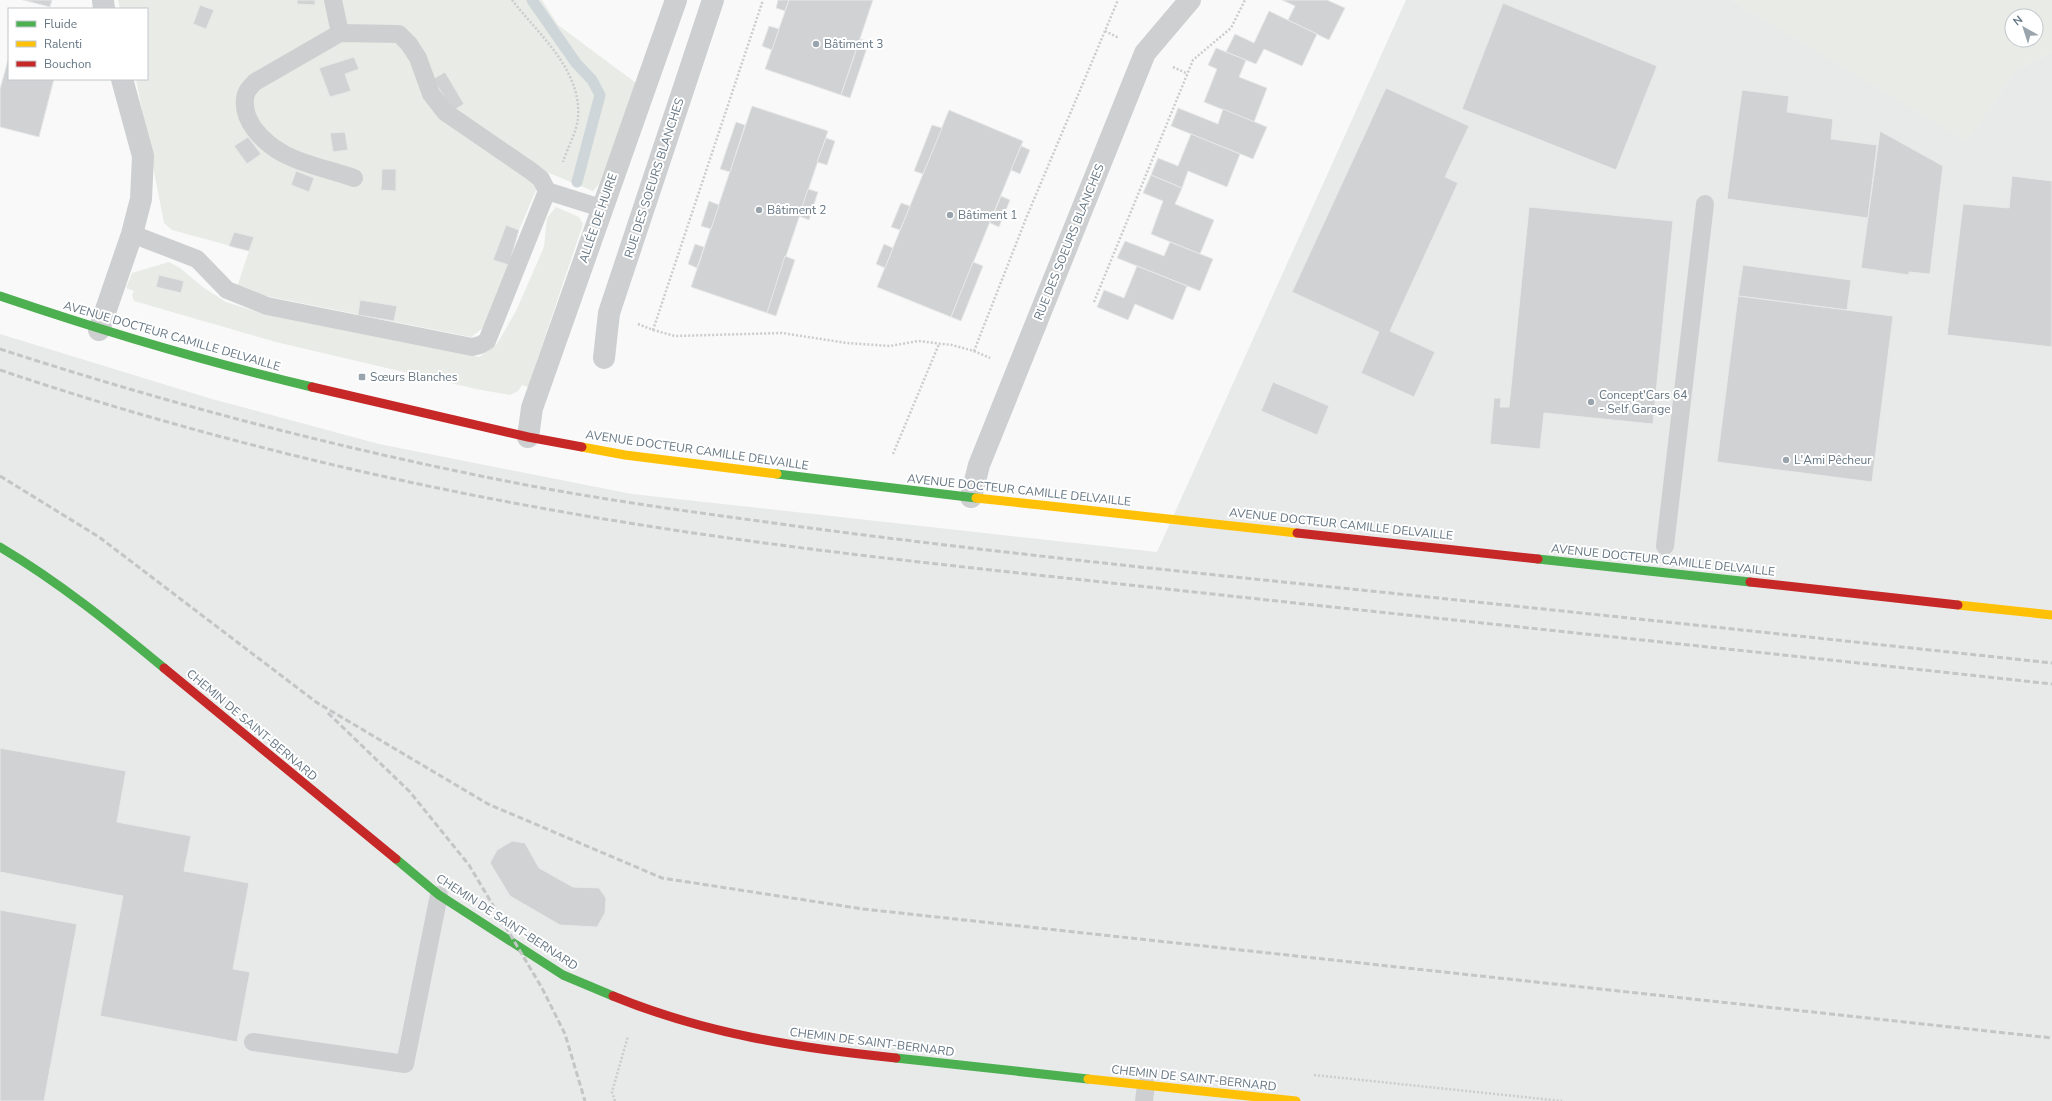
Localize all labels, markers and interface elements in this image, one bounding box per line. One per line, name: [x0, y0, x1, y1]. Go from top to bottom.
legend: [8, 8, 148, 80]
north arrow: [2004, 8, 2044, 48]
text: N: [2010, 12, 2026, 29]
text: Fluide: [44, 16, 77, 32]
text: Ralenti: [44, 36, 82, 52]
place label: Bâtiment 3: [824, 36, 883, 52]
marker: Bâtiment 3: [811, 39, 821, 49]
text: Bouchon: [44, 56, 91, 72]
street label: RUE DES SOEURS BLANCHES: [621, 96, 687, 260]
street label: RUE DES SOEURS BLANCHES: [1030, 161, 1108, 323]
street label: ALLÉE DE HUIRE: [575, 171, 621, 265]
place label: Bâtiment 2: [767, 202, 826, 218]
marker: Bâtiment 2: [754, 205, 764, 215]
place label: Bâtiment 1: [958, 207, 1017, 223]
marker: Bâtiment 1: [945, 210, 955, 220]
street label: AVENUE DOCTEUR CAMILLE DELVAILLE: [62, 297, 282, 375]
place label: Sœurs Blanches: [370, 369, 458, 385]
marker: Sœurs Blanches: [357, 372, 367, 382]
place label: Concept'Cars 64 - Self Garage: [1599, 387, 1687, 417]
marker: Concept'Cars 64 - Self Garage: [1586, 397, 1596, 407]
street label: AVENUE DOCTEUR CAMILLE DELVAILLE: [584, 426, 810, 474]
place label: L'Ami Pêcheur: [1794, 452, 1872, 468]
marker: L'Ami Pêcheur: [1781, 455, 1791, 465]
street label: AVENUE DOCTEUR CAMILLE DELVAILLE: [906, 470, 1132, 510]
street label: AVENUE DOCTEUR CAMILLE DELVAILLE: [1228, 504, 1454, 544]
street label: AVENUE DOCTEUR CAMILLE DELVAILLE: [1550, 540, 1776, 580]
street label: CHEMIN DE SAINT-BERNARD: [183, 666, 321, 785]
street label: CHEMIN DE SAINT-BERNARD: [433, 870, 581, 974]
street label: CHEMIN DE SAINT-BERNARD: [789, 1024, 955, 1060]
street label: CHEMIN DE SAINT-BERNARD: [1111, 1061, 1277, 1095]

